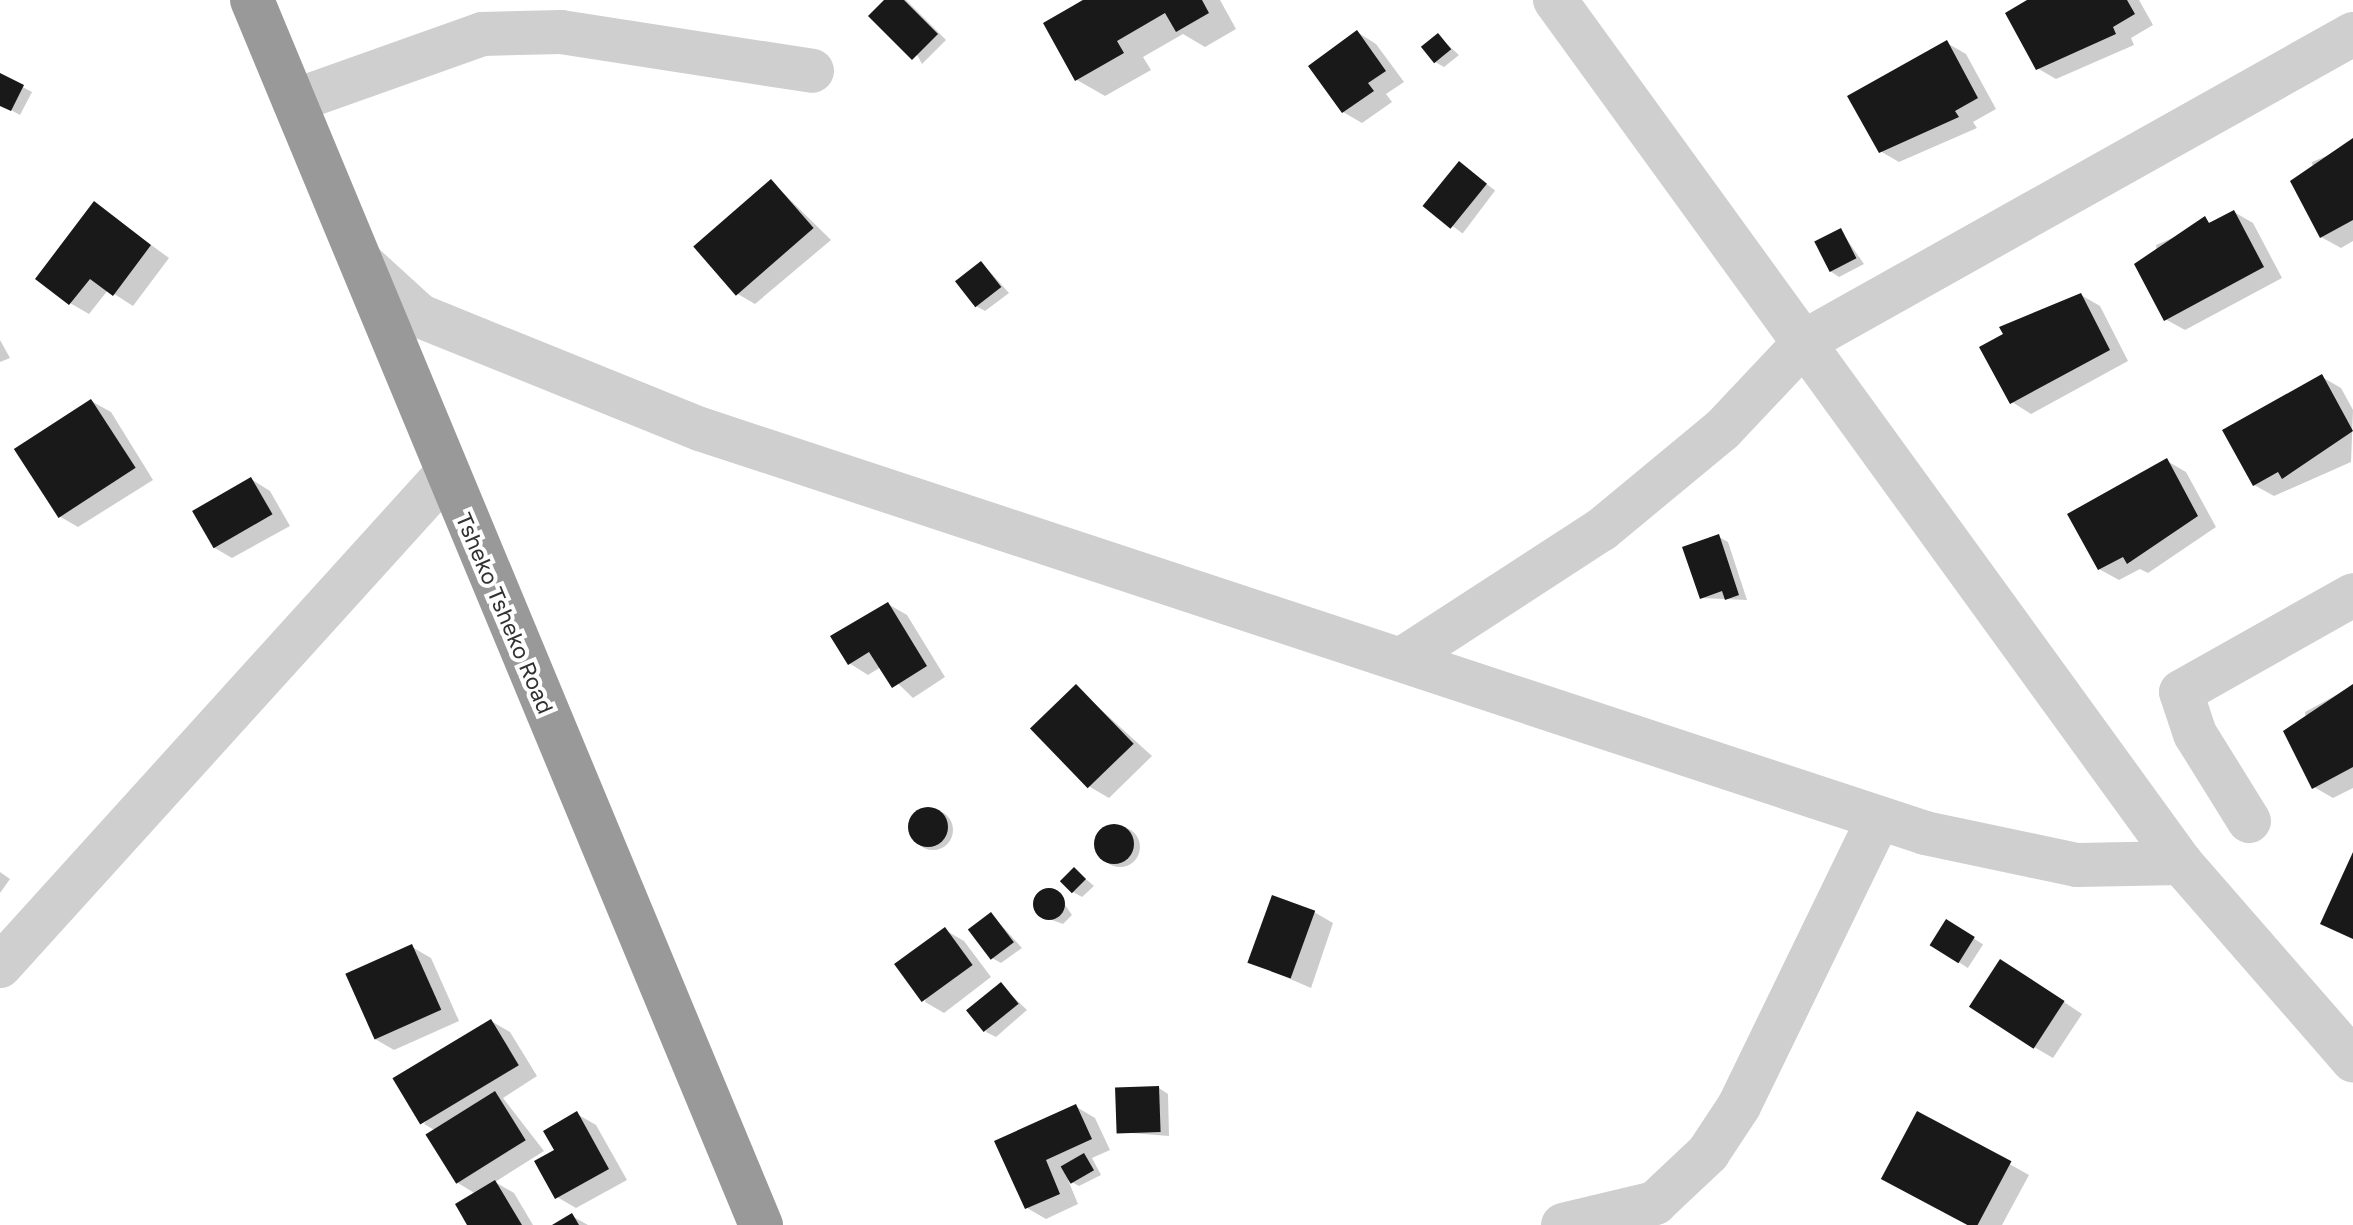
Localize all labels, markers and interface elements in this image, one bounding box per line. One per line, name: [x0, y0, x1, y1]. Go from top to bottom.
street label: Tsheko Tsheko Road: [451, 509, 559, 717]

